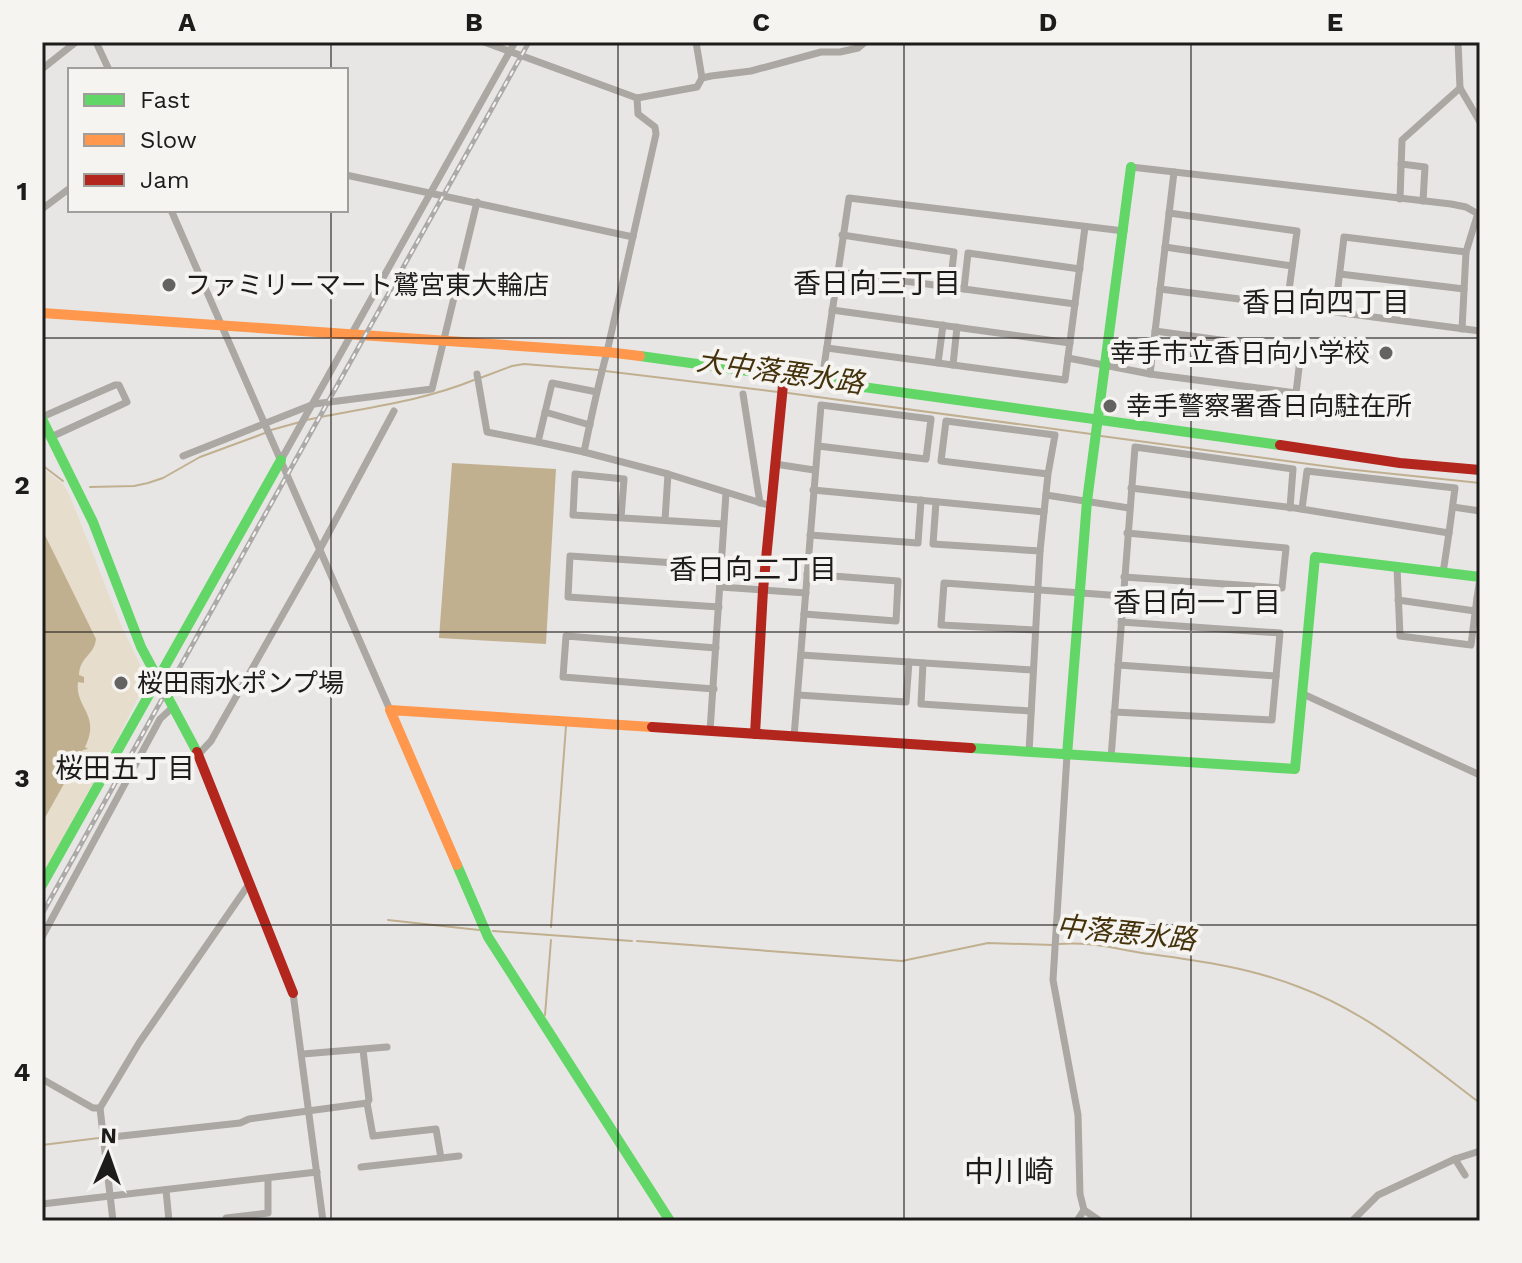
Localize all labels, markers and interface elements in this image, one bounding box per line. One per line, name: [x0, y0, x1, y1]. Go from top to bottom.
text: A: [178, 7, 196, 37]
text: B: [465, 7, 483, 37]
text: C: [752, 7, 770, 37]
text: D: [1039, 7, 1057, 37]
text: E: [1327, 7, 1343, 37]
legend: [68, 68, 348, 212]
text: Fast: [140, 86, 190, 114]
text: Slow: [140, 126, 197, 154]
text: Jam: [140, 166, 190, 194]
text: 1: [16, 176, 28, 206]
district label: 香日向三丁目: [793, 267, 961, 300]
place label: ファミリーマート鷲宮東大輪店: [185, 270, 549, 300]
marker: ファミリーマート鷲宮東大輪店: [160, 276, 178, 294]
district label: 香日向四丁目: [1242, 286, 1410, 319]
place label: 幸手市立香日向小学校: [1110, 338, 1370, 368]
water label: 大中落悪水路: [695, 344, 867, 400]
marker: 幸手市立香日向小学校: [1377, 344, 1395, 362]
place label: 幸手警察署香日向駐在所: [1126, 391, 1412, 421]
marker: 幸手警察署香日向駐在所: [1101, 397, 1119, 415]
text: 2: [14, 470, 30, 500]
district label: 香日向二丁目: [669, 553, 837, 586]
district label: 香日向一丁目: [1113, 586, 1281, 619]
place label: 桜田雨水ポンプ場: [137, 668, 344, 698]
marker: 桜田雨水ポンプ場: [112, 674, 130, 692]
district label: 桜田五丁目: [55, 752, 195, 785]
text: 3: [14, 763, 30, 793]
water label: 中落悪水路: [1055, 909, 1199, 957]
text: 4: [14, 1057, 31, 1087]
north arrow: [68, 1115, 148, 1195]
text: N: [100, 1123, 117, 1148]
district label: 中川崎: [964, 1154, 1054, 1189]

